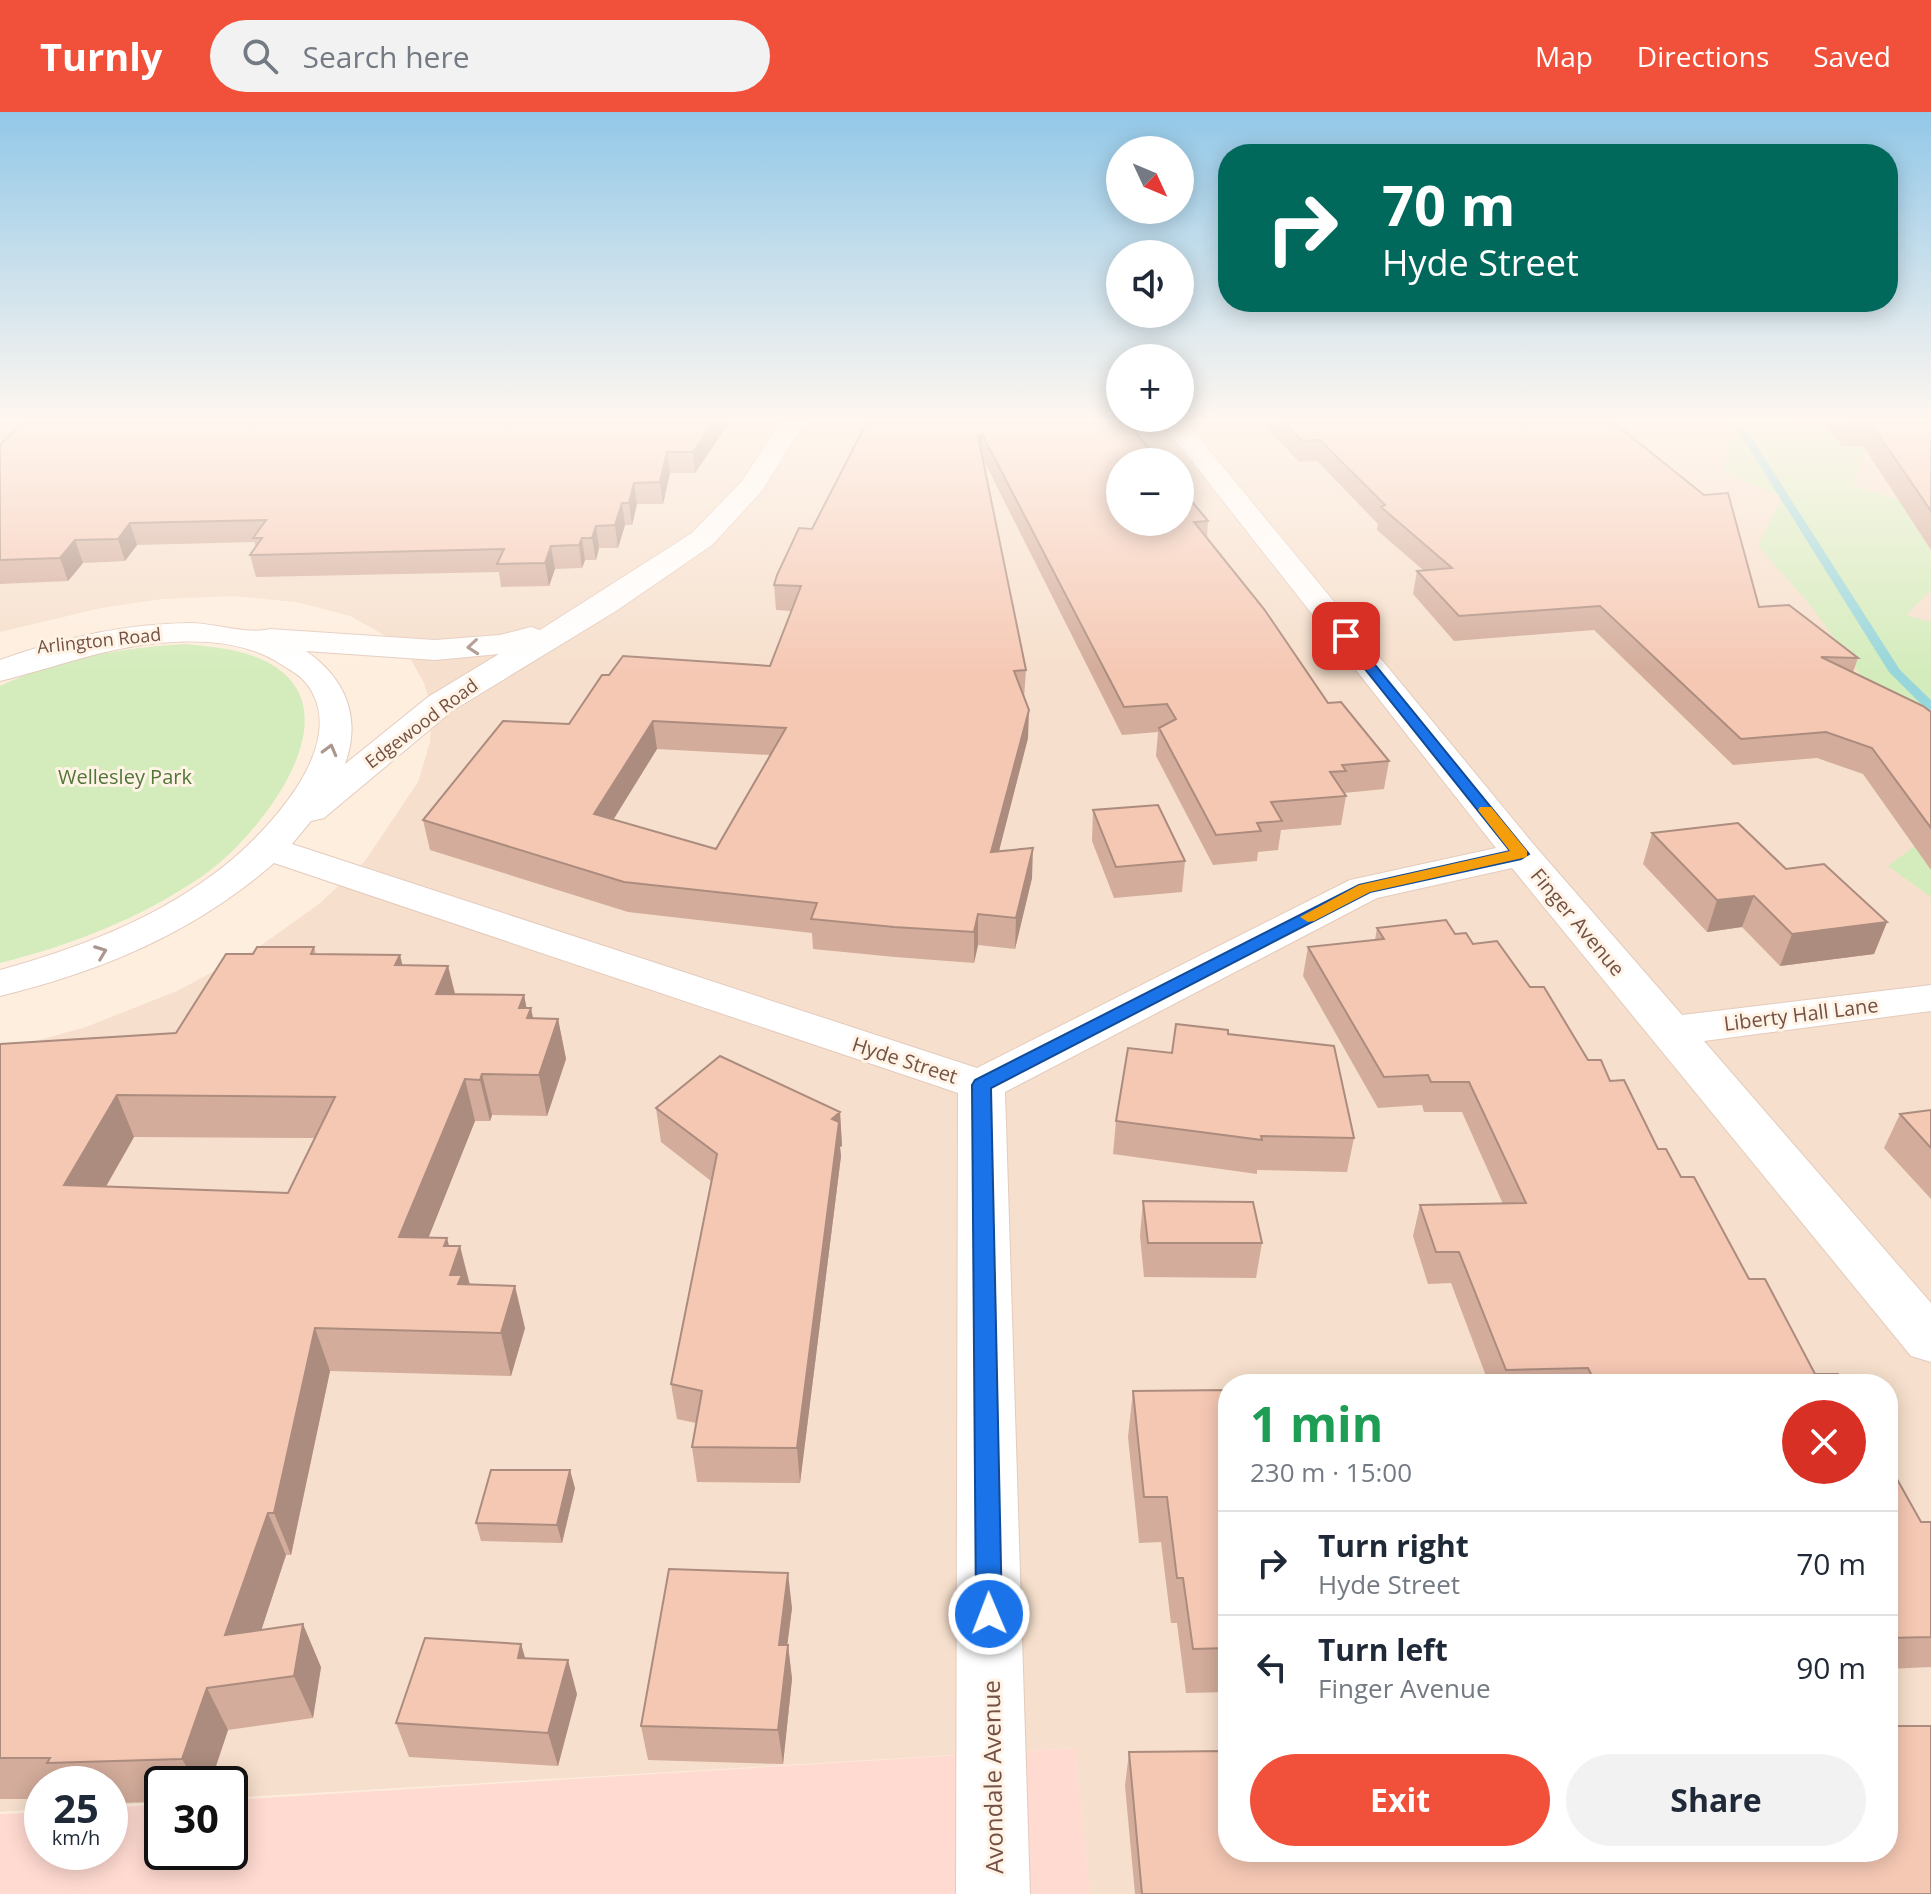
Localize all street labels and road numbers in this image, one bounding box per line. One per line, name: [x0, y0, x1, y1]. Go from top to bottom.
street label: Arlington Road: [36, 622, 162, 658]
street label: Edgewood Road: [360, 673, 482, 773]
street label: Finger Avenue: [1525, 862, 1631, 982]
street label: Liberty Hall Lane: [1722, 991, 1880, 1037]
street label: Hyde Street: [849, 1030, 961, 1090]
street label: Avondale Avenue: [974, 1680, 1010, 1874]

